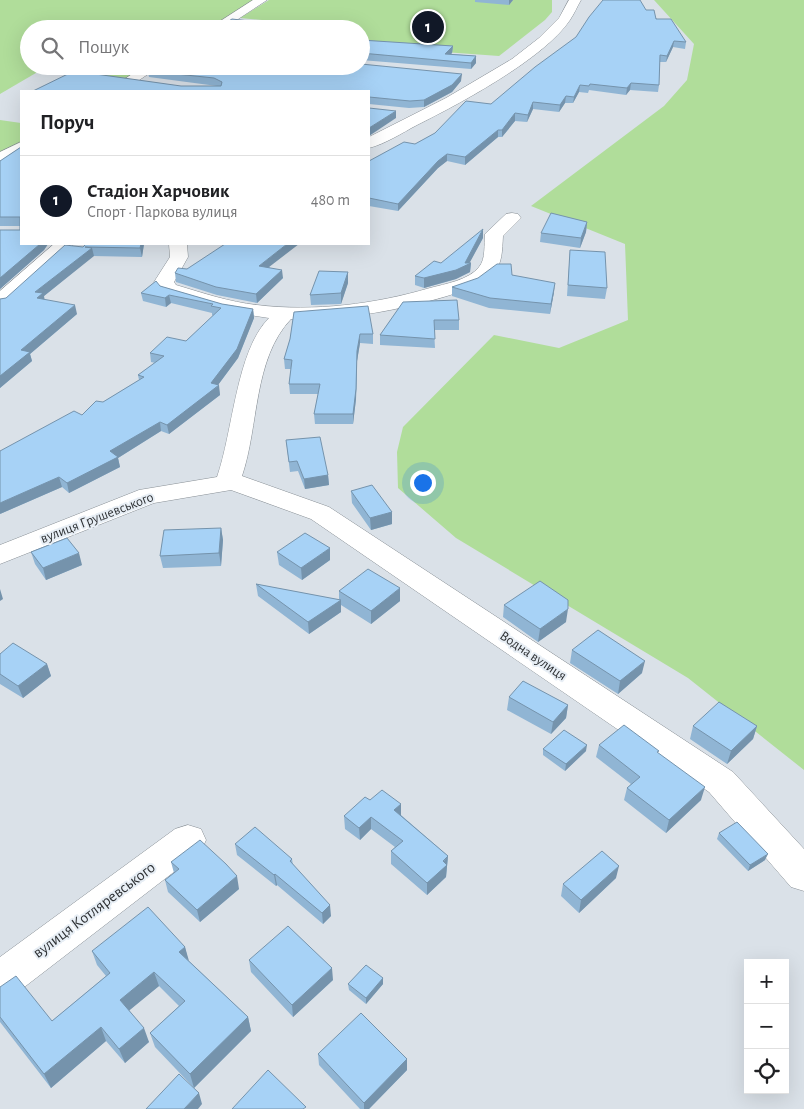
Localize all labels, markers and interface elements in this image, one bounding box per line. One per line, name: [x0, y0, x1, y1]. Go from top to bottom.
pin: 1: [412, 8, 444, 46]
search box: [20, 20, 370, 75]
icon: search: [38, 34, 66, 62]
text: Пошук: [78, 38, 129, 57]
text: Поруч: [40, 112, 94, 133]
text: Стадіон Харчовик: [87, 182, 230, 201]
text: 1: [53, 192, 59, 208]
text: 480 m: [311, 192, 350, 208]
text: Спорт · Паркова вулиця: [87, 204, 238, 220]
your location: [410, 470, 436, 496]
street label: вулиця Грушевського: [39, 490, 156, 546]
street label: Водна вулиця: [497, 629, 569, 683]
street label: вулиця Котляревського: [30, 859, 159, 962]
map controls: [744, 959, 789, 1094]
button: +: [744, 959, 789, 1004]
button: −: [744, 1004, 789, 1049]
button: locate: [744, 1049, 789, 1094]

